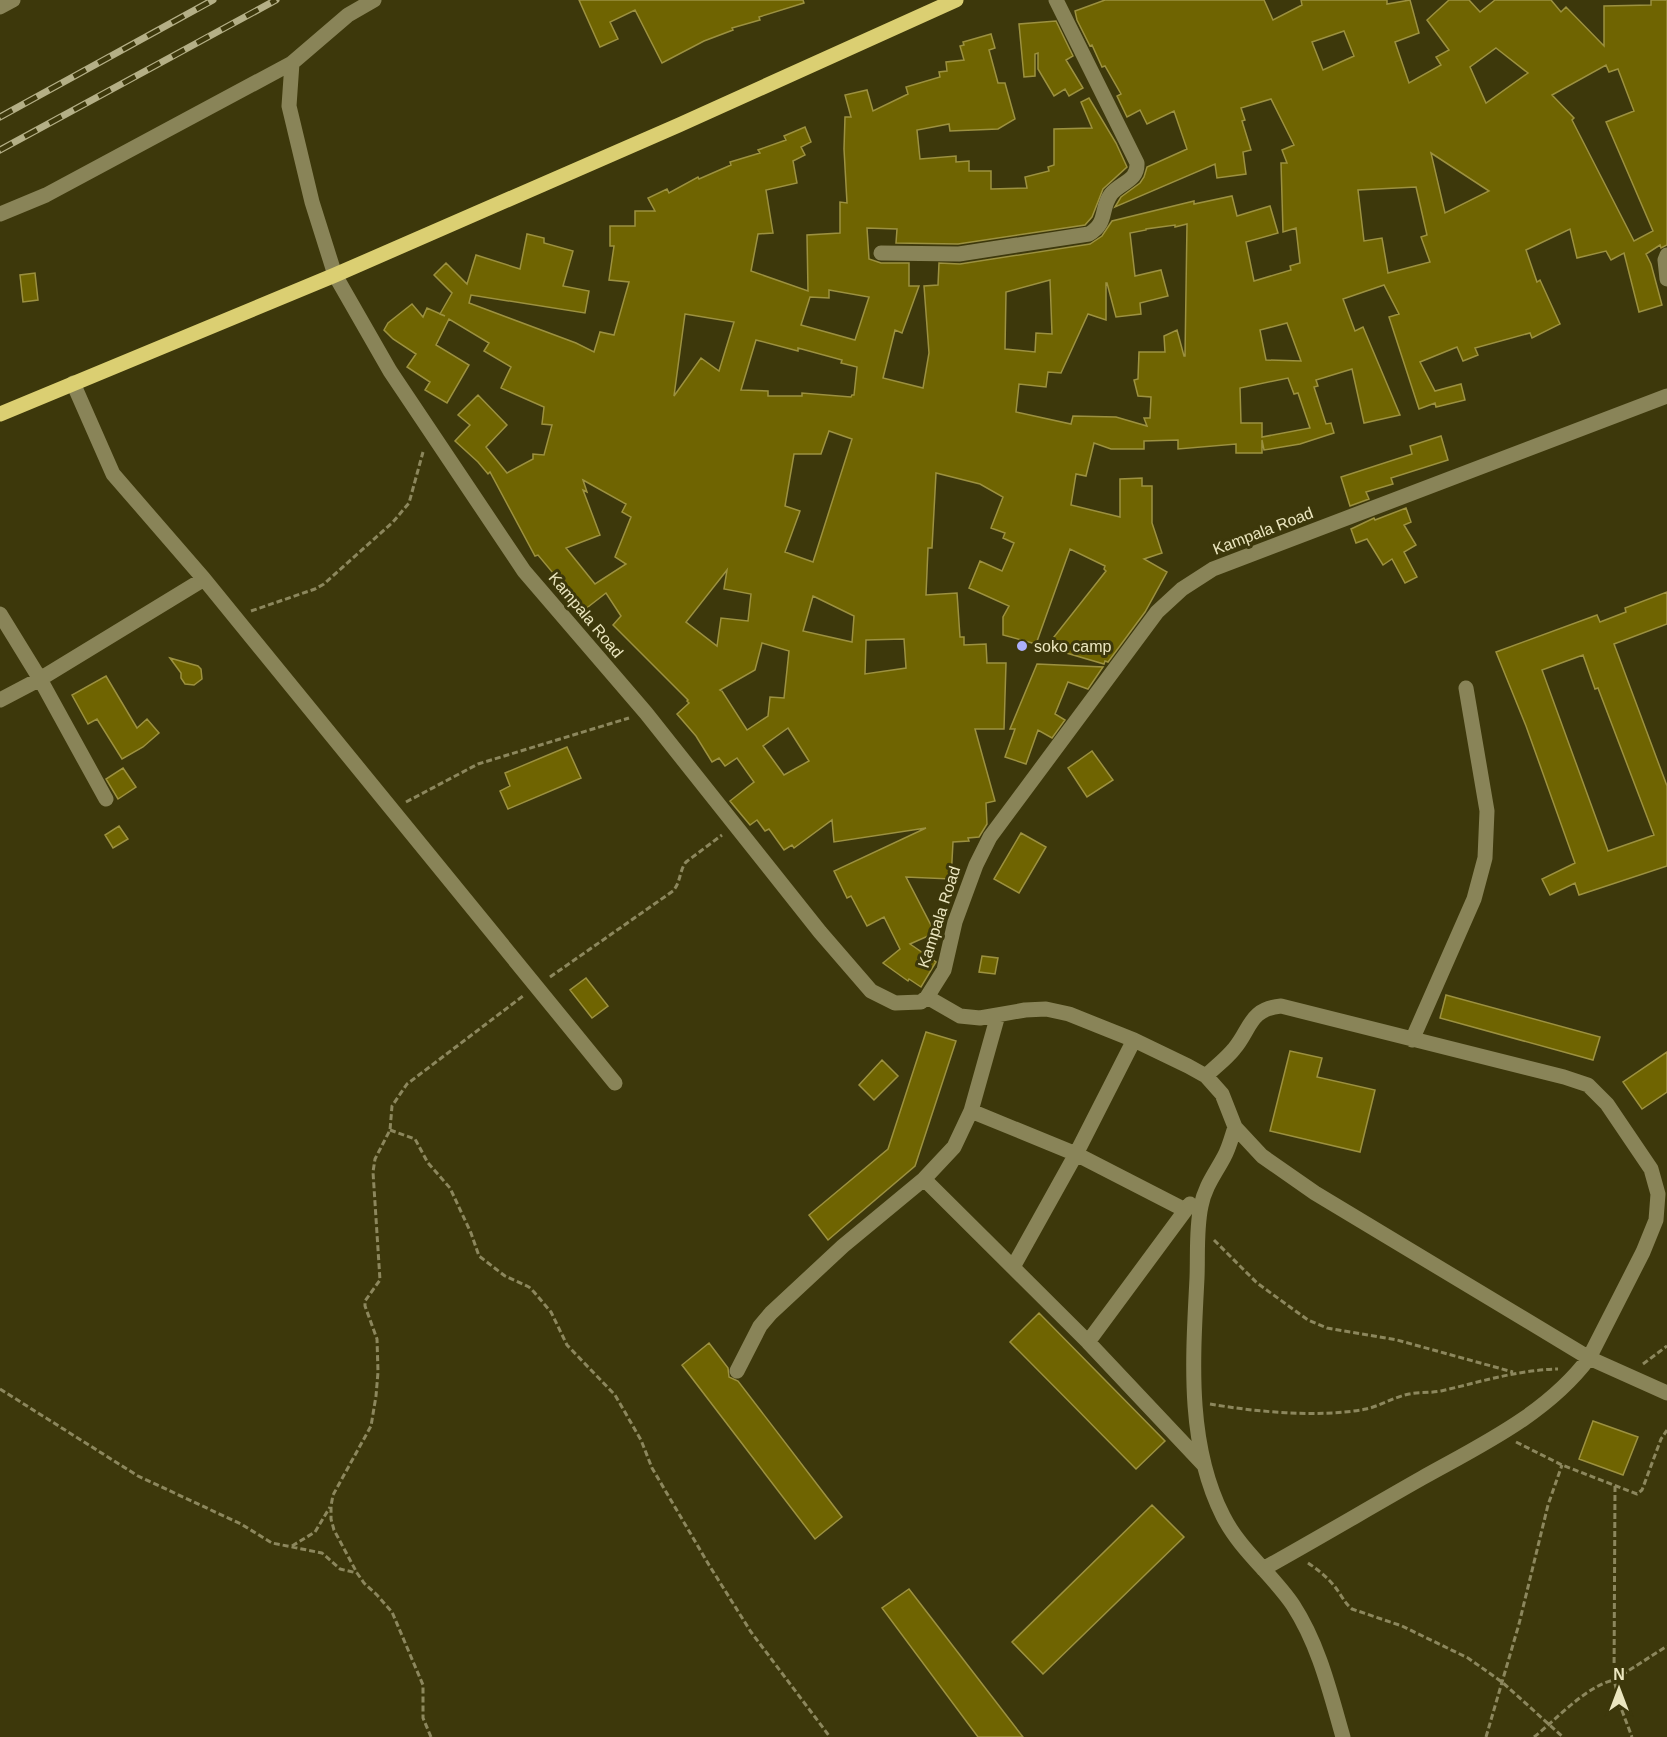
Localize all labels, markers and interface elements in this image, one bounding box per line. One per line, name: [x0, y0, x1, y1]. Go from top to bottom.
street label: Kampala Road: [1211, 504, 1315, 558]
street label: Kampala Road: [545, 569, 627, 661]
place label: soko camp: [1034, 638, 1111, 655]
marker: soko camp: [1015, 639, 1029, 653]
street label: Kampala Road: [915, 864, 963, 970]
north arrow: [1589, 1659, 1649, 1719]
text: N: [1613, 1666, 1625, 1683]

